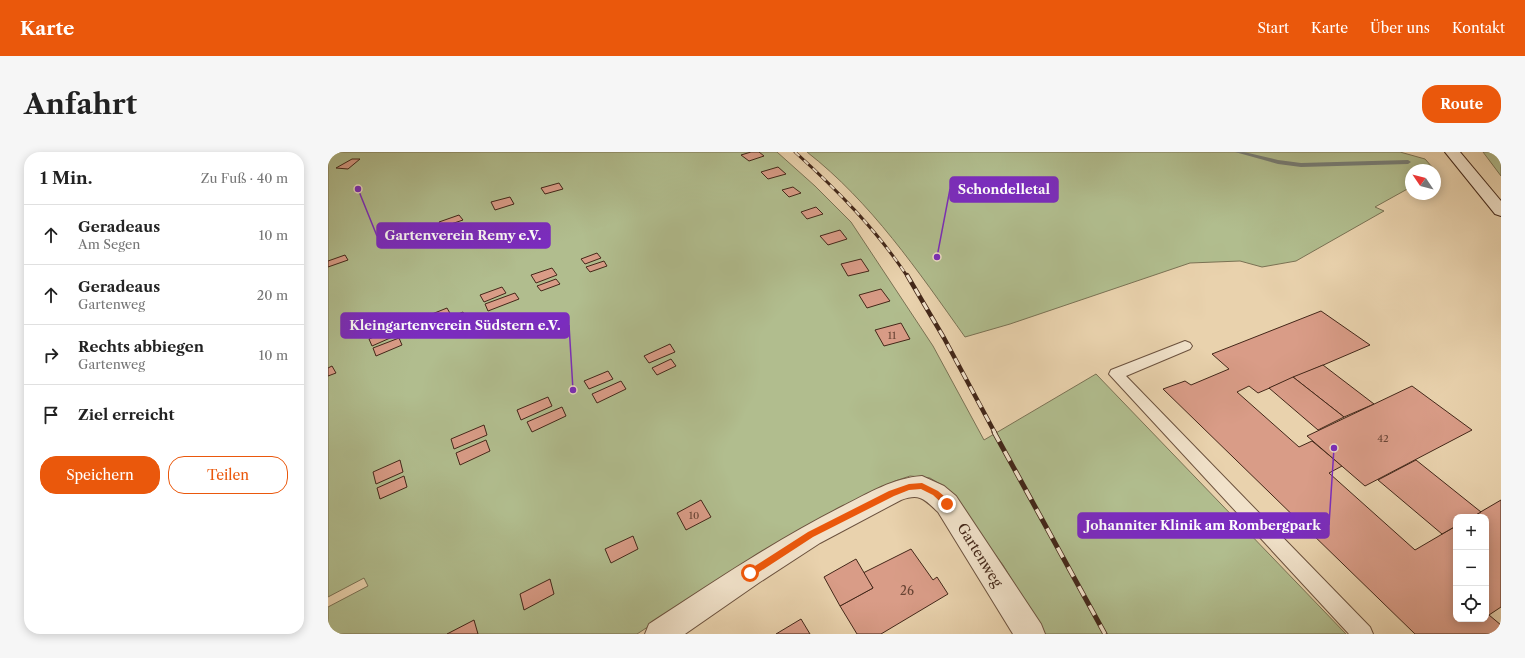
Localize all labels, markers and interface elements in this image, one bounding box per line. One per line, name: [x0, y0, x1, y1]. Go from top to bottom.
text: Karte: [20, 17, 74, 40]
text: Start: [1257, 19, 1289, 37]
text: Karte: [1311, 19, 1348, 37]
text: Über uns: [1370, 19, 1430, 37]
text: Kontakt: [1452, 19, 1505, 37]
button: Route: [1422, 85, 1501, 123]
text: Anfahrt: [24, 87, 137, 121]
north arrow: [1405, 164, 1441, 200]
text: 1 Min.: [40, 168, 92, 188]
text: Zu Fuß · 40 m: [201, 170, 288, 186]
callout: Schondelletal: [950, 177, 1058, 202]
text: Schondelletal: [958, 181, 1051, 197]
text: Geradeaus: [78, 217, 160, 236]
callout: Gartenverein Remy e.V.: [377, 223, 550, 248]
icon: ahead: [40, 224, 62, 246]
text: 10 m: [259, 227, 288, 243]
text: Gartenverein Remy e.V.: [385, 227, 541, 243]
text: Am Segen: [78, 236, 141, 252]
text: Geradeaus: [78, 277, 160, 296]
icon: ahead: [40, 284, 62, 306]
text: 20 m: [257, 287, 288, 303]
text: Gartenweg: [78, 296, 145, 312]
callout: Kleingartenverein Südstern e.V.: [341, 313, 569, 338]
text: Kleingartenverein Südstern e.V.: [349, 317, 561, 333]
house number: 11: [888, 329, 897, 342]
text: Rechts abbiegen: [78, 337, 204, 356]
icon: right: [40, 344, 62, 366]
text: 10 m: [259, 347, 288, 363]
text: Gartenweg: [78, 356, 145, 372]
icon: arrive: [40, 404, 62, 426]
text: Ziel erreicht: [78, 405, 174, 424]
house number: 42: [1377, 432, 1389, 445]
button: Speichern: [40, 456, 160, 494]
button: Teilen: [168, 456, 288, 494]
route end: [938, 495, 956, 513]
house number: 10: [689, 509, 699, 522]
callout: Johanniter Klinik am Rombergpark: [1078, 513, 1329, 538]
map controls: [1453, 514, 1489, 622]
button: +: [1453, 514, 1489, 550]
text: Johanniter Klinik am Rombergpark: [1083, 517, 1321, 533]
street label: Gartenweg: [953, 520, 1007, 591]
button: −: [1453, 550, 1489, 586]
route start: [741, 564, 759, 582]
house number: 26: [900, 583, 914, 598]
button: locate: [1453, 586, 1489, 622]

